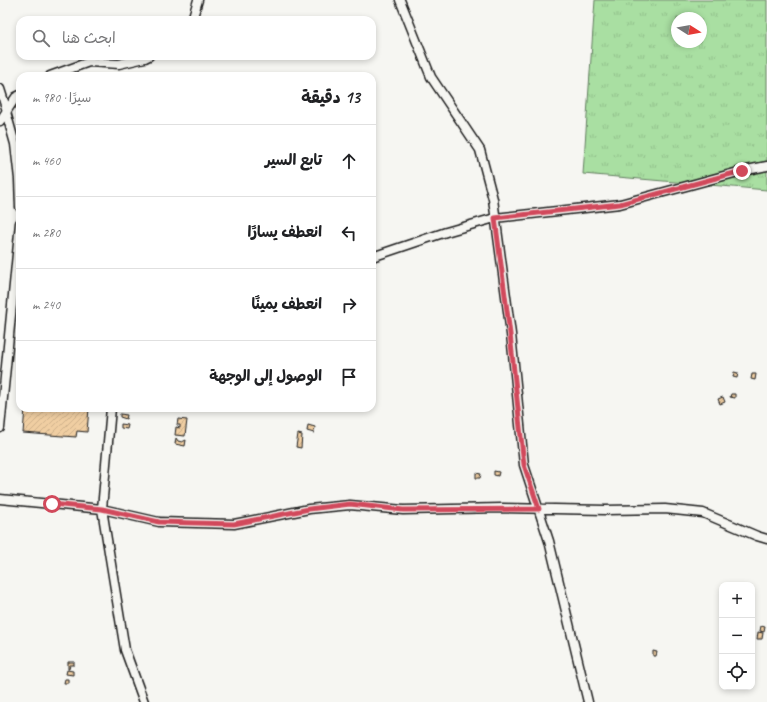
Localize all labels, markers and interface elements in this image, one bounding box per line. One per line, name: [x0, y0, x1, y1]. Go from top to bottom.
north arrow: [671, 12, 707, 48]
search box: [16, 16, 376, 60]
icon: search: [30, 27, 52, 49]
text: ابحث هنا: [62, 29, 116, 48]
text: 13 دقيقة: [301, 87, 360, 108]
text: سيرًا · 980 m: [32, 90, 91, 106]
icon: ahead: [338, 150, 360, 172]
text: تابع السير: [265, 151, 322, 170]
text: 460 m: [32, 153, 60, 169]
route end: [733, 162, 751, 180]
icon: left: [338, 222, 360, 244]
text: انعطف يسارًا: [247, 223, 322, 242]
text: 280 m: [32, 225, 60, 241]
icon: right: [338, 294, 360, 316]
text: انعطف يمينًا: [251, 295, 322, 314]
text: 240 m: [32, 297, 60, 313]
icon: arrive: [338, 366, 360, 388]
text: الوصول إلى الوجهة: [209, 367, 322, 386]
route start: [43, 495, 61, 513]
map controls: [719, 582, 755, 690]
button: +: [719, 582, 755, 618]
button: −: [719, 618, 755, 654]
button: locate: [719, 654, 755, 690]

